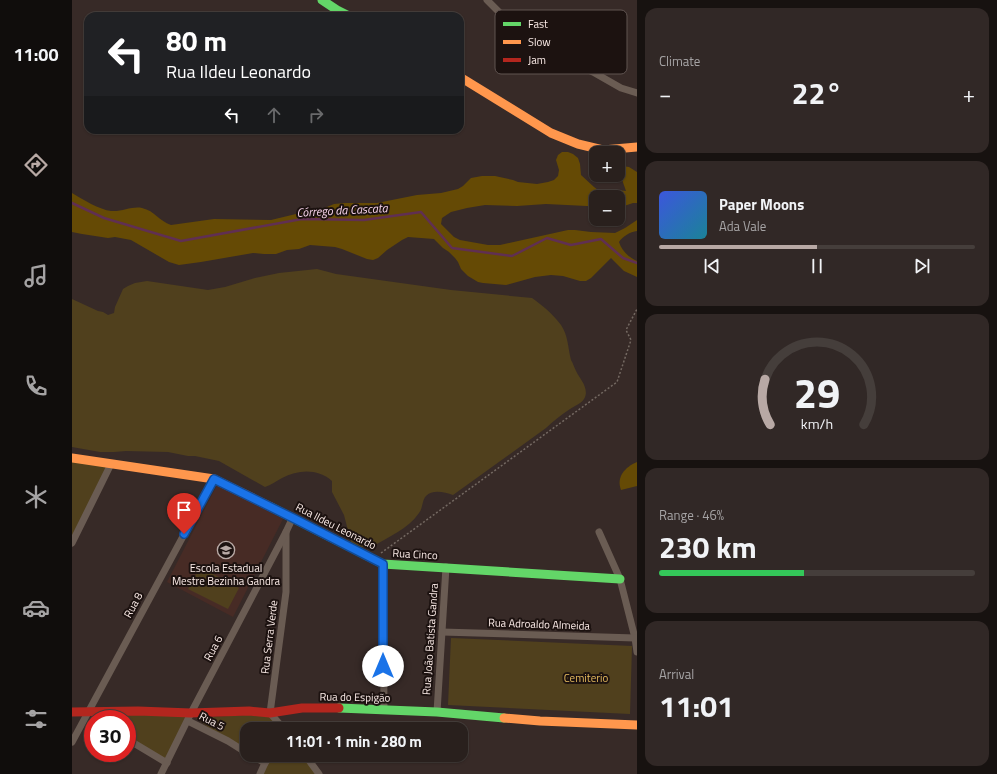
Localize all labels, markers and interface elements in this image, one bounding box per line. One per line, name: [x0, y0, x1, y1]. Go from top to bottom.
legend: [495, 10, 627, 74]
text: Fast: [528, 16, 548, 32]
text: 80 m: [166, 19, 227, 62]
icon: left: [100, 28, 152, 80]
text: Slow: [528, 34, 551, 50]
text: 11:00: [14, 41, 58, 68]
text: Climate: [659, 51, 700, 71]
text: Jam: [528, 52, 546, 68]
text: Rua Ildeu Leonardo: [166, 58, 311, 85]
text: 22°: [792, 70, 842, 116]
text: −: [659, 77, 671, 111]
text: +: [963, 77, 975, 111]
icon: left: [221, 104, 243, 126]
icon: ahead: [263, 104, 285, 126]
icon: right: [305, 104, 327, 126]
map controls: [589, 146, 625, 226]
button: +: [589, 146, 625, 182]
icon: directions: [22, 151, 50, 179]
button: −: [589, 190, 625, 226]
text: Paper Moons: [719, 193, 804, 216]
water label: Córrego da Cascata: [296, 198, 389, 222]
text: Ada Vale: [719, 216, 766, 236]
icon: previous: [701, 255, 723, 277]
icon: pause: [806, 255, 828, 277]
icon: next: [911, 255, 933, 277]
icon: music: [22, 262, 50, 290]
text: 29: [794, 361, 840, 424]
icon: phone: [22, 372, 50, 400]
text: km/h: [801, 413, 833, 435]
icon: climate: [22, 483, 50, 511]
pin: [167, 493, 201, 534]
icon: arrive: [173, 499, 195, 521]
street label: Rua Ildeu Leonardo: [293, 499, 379, 553]
text: Range · 46%: [659, 505, 724, 525]
text: 230 km: [659, 524, 757, 570]
school or university icon: Escola Estadual Mestre Bezinha Gandra: [216, 540, 236, 560]
street label: Rua Cinco: [392, 545, 438, 563]
place label: Escola Estadual Mestre Bezinha Gandra: [172, 560, 281, 589]
street label: Rua João Batista Gandra: [418, 582, 442, 695]
street label: Rua 8: [120, 589, 146, 621]
icon: car: [22, 594, 50, 622]
street label: Rua Serra Verde: [257, 599, 282, 675]
street label: Rua Adroaldo Almeida: [488, 614, 591, 634]
street label: Rua 6: [200, 632, 226, 664]
position arrow: [362, 645, 404, 687]
text: Arrival: [659, 664, 694, 684]
park label: Cemiterio: [564, 670, 608, 686]
text: 11:01: [659, 683, 734, 729]
street label: Rua do Espigão: [319, 688, 391, 706]
icon: filters: [22, 705, 50, 733]
street label: Rua 5: [196, 708, 228, 734]
speed limit sign: 30: [84, 710, 136, 762]
text: 11:01 · 1 min · 280 m: [286, 730, 422, 753]

